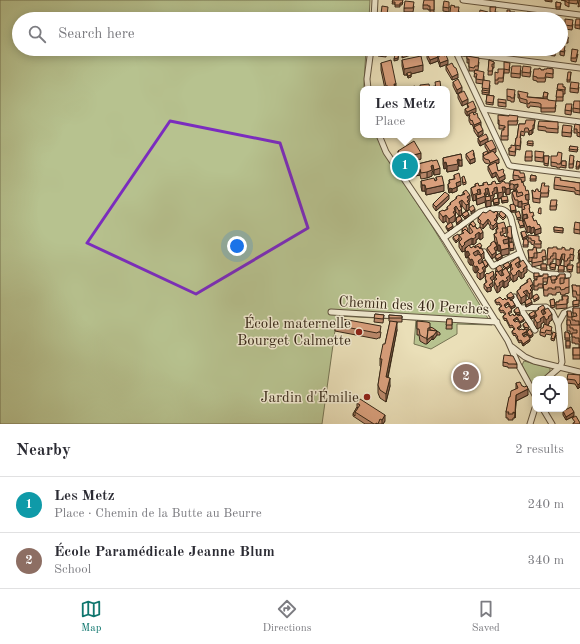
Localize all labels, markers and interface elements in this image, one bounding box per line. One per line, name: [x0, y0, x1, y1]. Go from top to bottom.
search box: [12, 12, 568, 56]
icon: search: [26, 23, 48, 45]
text: Search here: [58, 27, 135, 42]
popup: [360, 86, 450, 138]
text: Les Metz: [375, 97, 435, 112]
text: Place: [375, 115, 405, 128]
pin: 1: [392, 151, 418, 181]
your location: [227, 236, 247, 256]
street label: Chemin des 40 Perches: [338, 295, 490, 318]
place label: École maternelle Bourget Calmette: [237, 314, 351, 349]
marker: École maternelle Bourget Calmette: [354, 327, 364, 337]
pin: 2: [453, 362, 479, 392]
map controls: [532, 376, 568, 412]
button: locate: [532, 376, 568, 412]
place label: Jardin d'Émilie: [260, 388, 359, 406]
marker: Jardin d'Émilie: [362, 392, 372, 402]
text: Nearby: [16, 442, 71, 459]
text: 2 results: [515, 443, 564, 456]
text: Les Metz: [54, 489, 115, 504]
text: 1: [25, 498, 33, 511]
text: 240 m: [527, 498, 564, 511]
text: Place · Chemin de la Butte au Beurre: [54, 507, 262, 520]
text: École Paramédicale Jeanne Blum: [54, 545, 275, 560]
text: 2: [25, 554, 33, 567]
text: 340 m: [527, 554, 564, 567]
text: School: [54, 563, 91, 576]
tab: Map: [80, 598, 102, 636]
tab: Directions: [263, 598, 311, 636]
tab: Saved: [472, 598, 500, 636]

